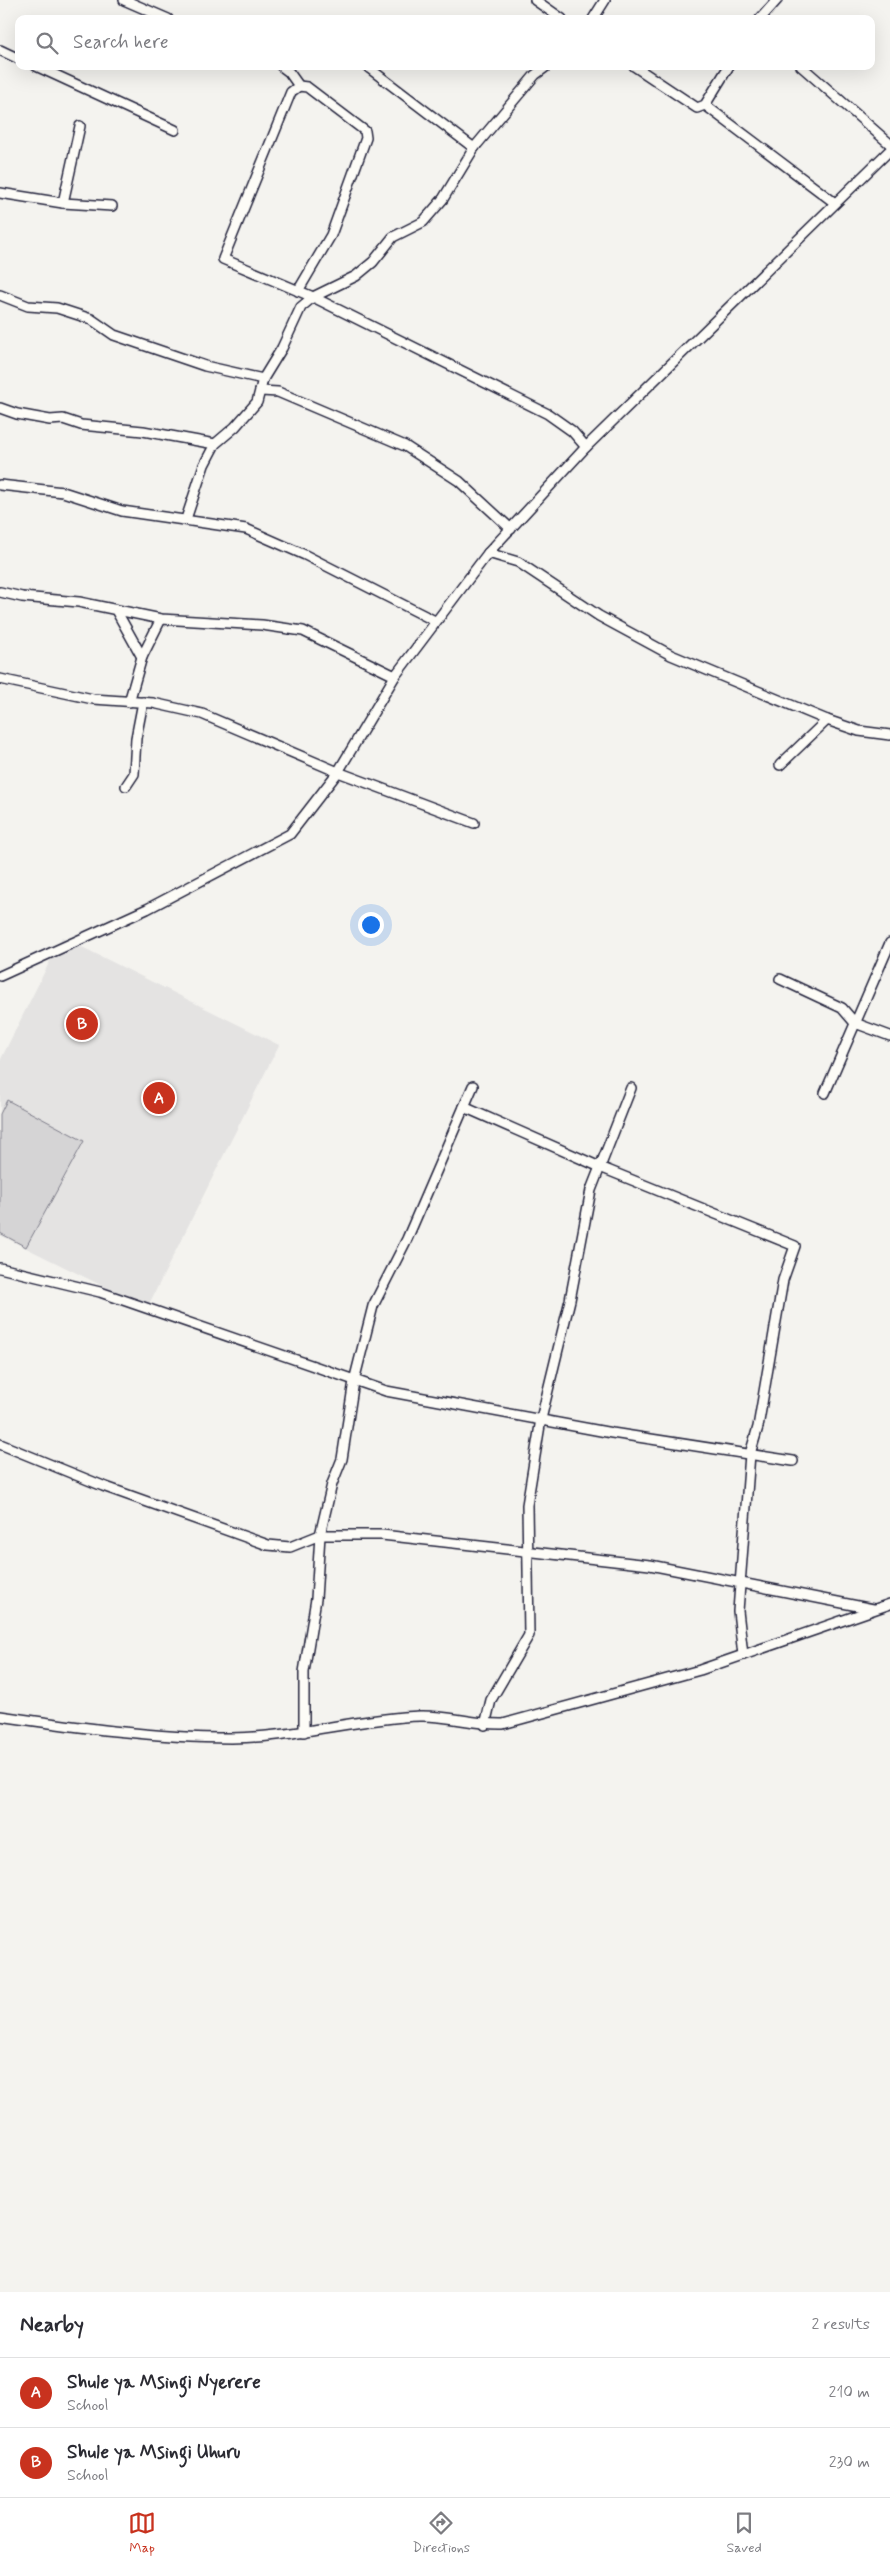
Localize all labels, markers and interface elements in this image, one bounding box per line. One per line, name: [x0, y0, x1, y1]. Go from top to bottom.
search box: [15, 15, 875, 70]
icon: search: [33, 29, 61, 57]
text: Search here: [73, 30, 169, 55]
your location: [358, 912, 384, 938]
pin: B: [66, 1005, 98, 1043]
pin: A: [143, 1079, 175, 1117]
text: Nearby: [20, 2311, 84, 2339]
text: 2 results: [812, 2314, 870, 2335]
text: Shule ya Msingi Nyerere: [67, 2370, 261, 2395]
text: A: [31, 2382, 41, 2403]
text: 210 m: [829, 2382, 870, 2403]
text: School: [67, 2395, 108, 2416]
text: Shule ya Msingi Uhuru: [67, 2440, 240, 2465]
text: B: [31, 2452, 41, 2473]
text: 230 m: [829, 2452, 870, 2473]
text: School: [67, 2465, 108, 2486]
tab: Map: [128, 2509, 156, 2557]
tab: Directions: [413, 2509, 470, 2557]
tab: Saved: [726, 2509, 762, 2557]

